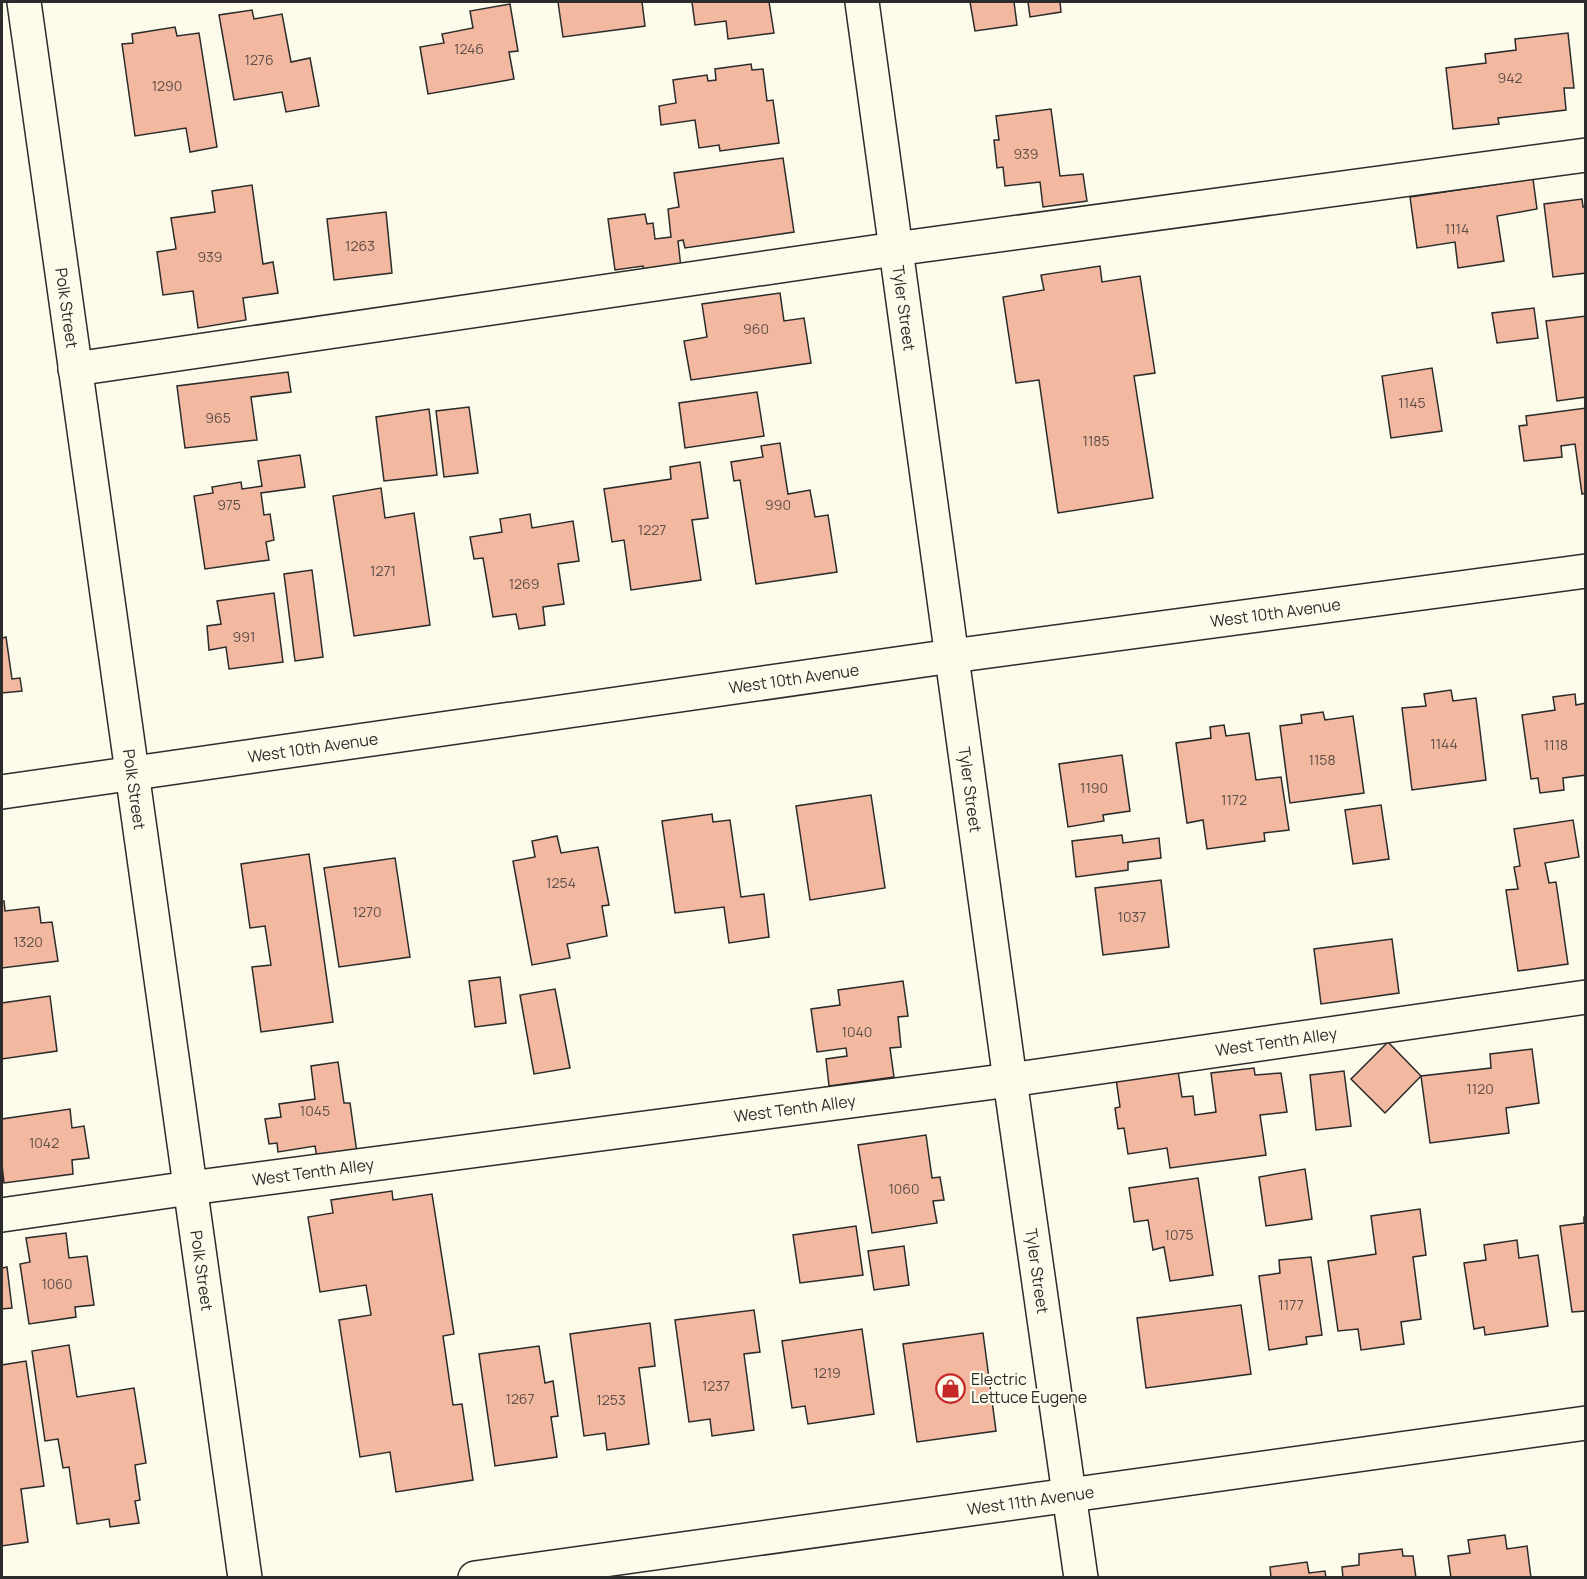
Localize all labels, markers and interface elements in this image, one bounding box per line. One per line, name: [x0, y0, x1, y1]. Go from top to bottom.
house number: 1246: [454, 39, 484, 58]
house number: 1276: [244, 50, 274, 69]
house number: 942: [1498, 68, 1522, 87]
house number: 1290: [152, 76, 182, 95]
house number: 939: [1013, 144, 1039, 163]
house number: 1114: [1445, 219, 1469, 238]
house number: 1263: [345, 236, 375, 255]
house number: 939: [197, 247, 223, 266]
street label: Tyler Street: [887, 264, 921, 352]
street label: Polk Street: [50, 266, 83, 350]
house number: 960: [743, 319, 769, 338]
house number: 1145: [1398, 393, 1426, 412]
house number: 965: [205, 408, 231, 427]
house number: 1185: [1082, 431, 1110, 450]
house number: 975: [217, 495, 241, 514]
house number: 990: [765, 495, 791, 514]
house number: 1227: [638, 520, 666, 539]
house number: 1271: [370, 561, 396, 580]
house number: 1269: [509, 574, 539, 593]
street label: West 10th Avenue: [1209, 593, 1342, 632]
house number: 991: [233, 627, 255, 646]
street label: West 10th Avenue: [727, 658, 861, 699]
street label: West 10th Avenue: [246, 727, 379, 768]
house number: 1144: [1430, 734, 1458, 753]
house number: 1118: [1544, 735, 1568, 754]
street label: Tyler Street: [953, 745, 987, 834]
street label: Polk Street: [118, 748, 151, 831]
house number: 1158: [1308, 750, 1336, 769]
house number: 1190: [1080, 778, 1108, 797]
house number: 1172: [1221, 790, 1247, 809]
house number: 1254: [546, 873, 576, 892]
house number: 1270: [352, 902, 382, 921]
house number: 1037: [1118, 907, 1146, 926]
house number: 1320: [13, 932, 43, 951]
house number: 1040: [842, 1022, 872, 1041]
street label: West Tenth Alley: [1214, 1022, 1339, 1061]
house number: 1120: [1466, 1079, 1494, 1098]
street label: West Tenth Alley: [733, 1089, 858, 1127]
house number: 1045: [300, 1101, 330, 1120]
house number: 1042: [29, 1133, 59, 1152]
street label: West Tenth Alley: [251, 1153, 376, 1191]
house number: 1060: [888, 1179, 920, 1198]
house number: 1075: [1164, 1225, 1194, 1244]
street label: Tyler Street: [1020, 1227, 1054, 1315]
street label: Polk Street: [185, 1229, 218, 1312]
house number: 1060: [41, 1274, 73, 1293]
house number: 1177: [1278, 1295, 1304, 1314]
house number: 1219: [813, 1363, 841, 1382]
place label: Electric Lettuce Eugene: [971, 1368, 1087, 1408]
shop icon: Electric Lettuce Eugene: [934, 1372, 966, 1404]
house number: 1237: [702, 1376, 730, 1395]
house number: 1267: [505, 1389, 535, 1408]
house number: 1253: [596, 1390, 626, 1409]
street label: West 11th Avenue: [966, 1481, 1095, 1520]

